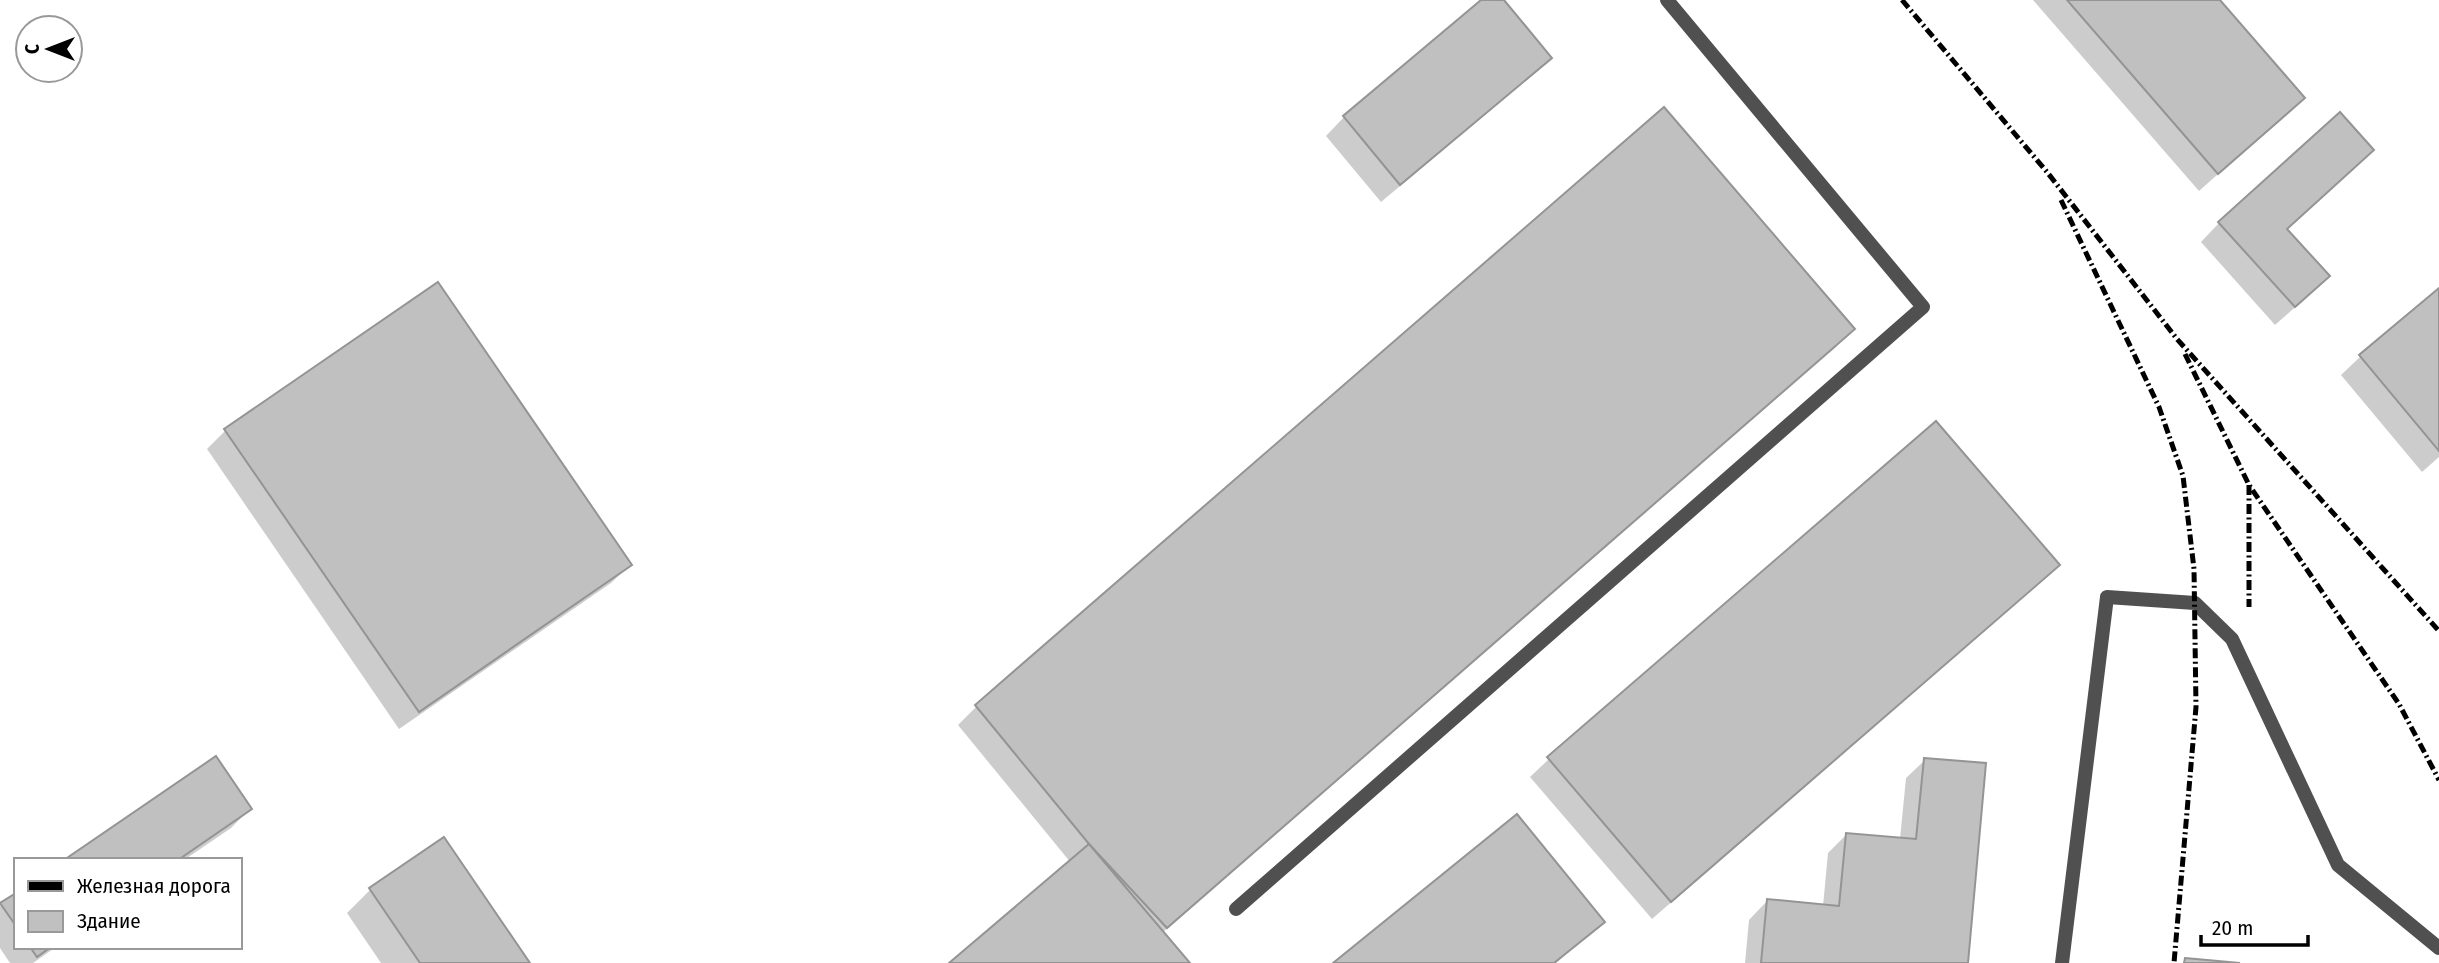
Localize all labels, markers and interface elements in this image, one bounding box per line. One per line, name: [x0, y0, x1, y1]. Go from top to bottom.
north arrow: [14, 14, 84, 84]
text: С: [21, 44, 44, 54]
legend: [14, 858, 242, 949]
text: Железная дорога: [77, 873, 231, 899]
scale bar: [2201, 904, 2308, 948]
text: Здание: [77, 908, 141, 934]
text: 20 m: [2212, 915, 2253, 941]

